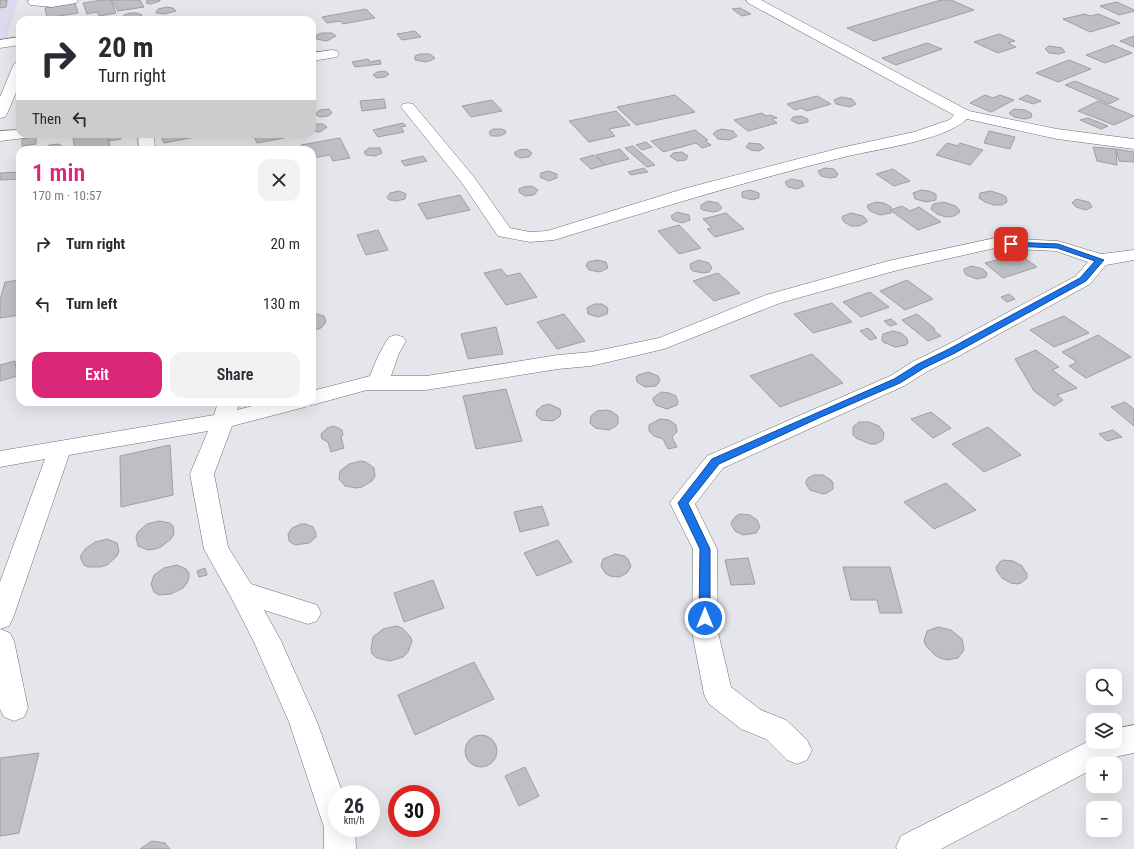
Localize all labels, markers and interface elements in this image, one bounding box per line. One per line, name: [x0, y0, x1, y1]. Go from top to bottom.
text: 20 m: [98, 31, 154, 64]
icon: right: [32, 32, 84, 84]
text: Turn right: [98, 65, 166, 86]
icon: left: [69, 108, 91, 130]
text: Then: [32, 110, 61, 128]
text: 1 min: [32, 159, 85, 187]
button: close: [258, 159, 300, 201]
text: 170 m · 10:57: [32, 188, 102, 203]
pin: [994, 227, 1028, 261]
icon: right: [32, 233, 54, 255]
icon: arrive: [1000, 233, 1022, 255]
text: Turn right: [66, 235, 125, 253]
text: 20 m: [270, 235, 300, 253]
icon: left: [32, 293, 54, 315]
text: Turn left: [66, 295, 117, 313]
text: 130 m: [263, 295, 300, 313]
button: Exit: [32, 352, 162, 398]
button: Share: [170, 352, 300, 398]
position arrow: [684, 597, 726, 639]
map controls: [1086, 669, 1122, 837]
button: search: [1086, 669, 1122, 705]
button: layers: [1086, 713, 1122, 749]
button: +: [1086, 757, 1122, 793]
speed limit sign: 30: [388, 785, 440, 837]
text: 26: [344, 794, 364, 818]
button: −: [1086, 801, 1122, 837]
text: km/h: [344, 815, 364, 826]

